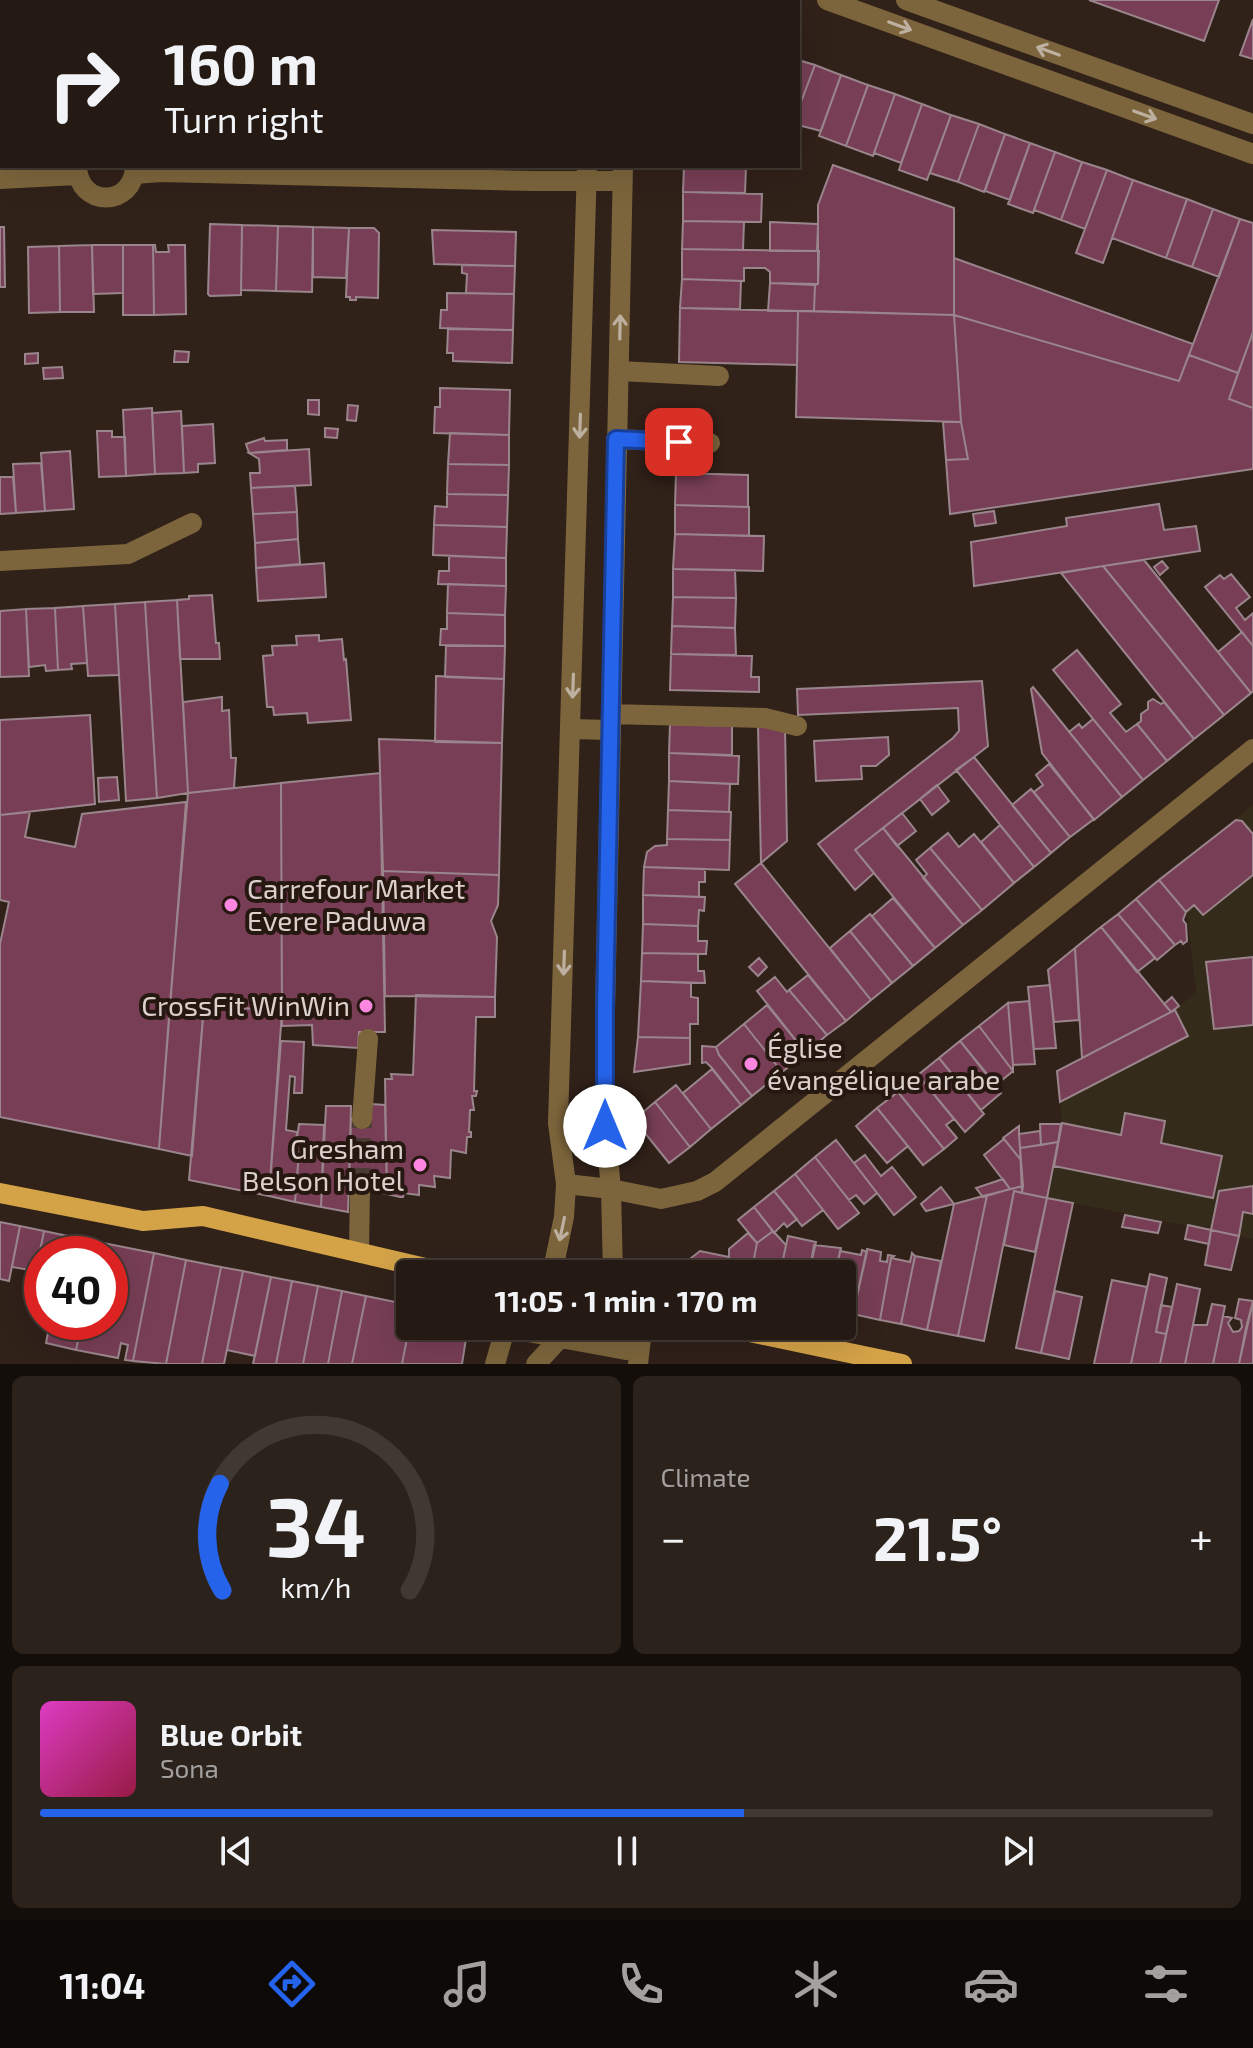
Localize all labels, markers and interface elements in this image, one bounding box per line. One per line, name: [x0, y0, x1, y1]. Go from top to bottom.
one-way arrow: [887, 20, 912, 35]
text: 160 m: [164, 29, 318, 96]
icon: right: [32, 32, 136, 136]
one-way arrow: [1035, 42, 1060, 57]
text: Turn right: [164, 97, 324, 140]
one-way arrow: [1132, 109, 1157, 123]
one-way arrow: [612, 314, 628, 341]
pin: [645, 408, 713, 476]
one-way arrow: [572, 412, 587, 439]
icon: arrive: [657, 420, 701, 464]
one-way arrow: [565, 672, 580, 699]
place label: Carrefour Market Evere Paduwa: [247, 871, 465, 937]
marker: Carrefour Market Evere Paduwa: [222, 896, 240, 914]
one-way arrow: [556, 949, 571, 976]
place label: CrossFit WinWin: [141, 988, 350, 1022]
marker: CrossFit WinWin: [357, 997, 375, 1015]
place label: Église évangélique arabe: [767, 1030, 1000, 1096]
marker: Église évangélique arabe: [742, 1055, 760, 1073]
position arrow: [563, 1084, 647, 1168]
place label: Gresham Belson Hotel: [242, 1131, 405, 1197]
marker: Gresham Belson Hotel: [411, 1156, 429, 1174]
one-way arrow: [554, 1216, 569, 1241]
speed limit sign: 40: [24, 1236, 128, 1340]
text: 11:05 · 1 min · 170 m: [495, 1282, 757, 1318]
text: Climate: [661, 1461, 750, 1492]
text: 34: [266, 1474, 366, 1574]
text: 21.5°: [873, 1501, 1002, 1573]
text: −: [661, 1510, 686, 1563]
text: +: [1189, 1510, 1213, 1563]
text: km/h: [281, 1569, 352, 1604]
text: Blue Orbit: [160, 1716, 302, 1752]
text: Sona: [160, 1752, 219, 1783]
icon: previous: [214, 1829, 258, 1873]
icon: pause: [605, 1829, 649, 1873]
icon: next: [996, 1829, 1040, 1873]
icon: directions: [264, 1956, 320, 2012]
icon: music: [439, 1956, 495, 2012]
icon: phone: [613, 1956, 669, 2012]
icon: climate: [788, 1956, 844, 2012]
icon: car: [963, 1956, 1019, 2012]
icon: filters: [1138, 1956, 1194, 2012]
text: 11:04: [59, 1963, 145, 2006]

